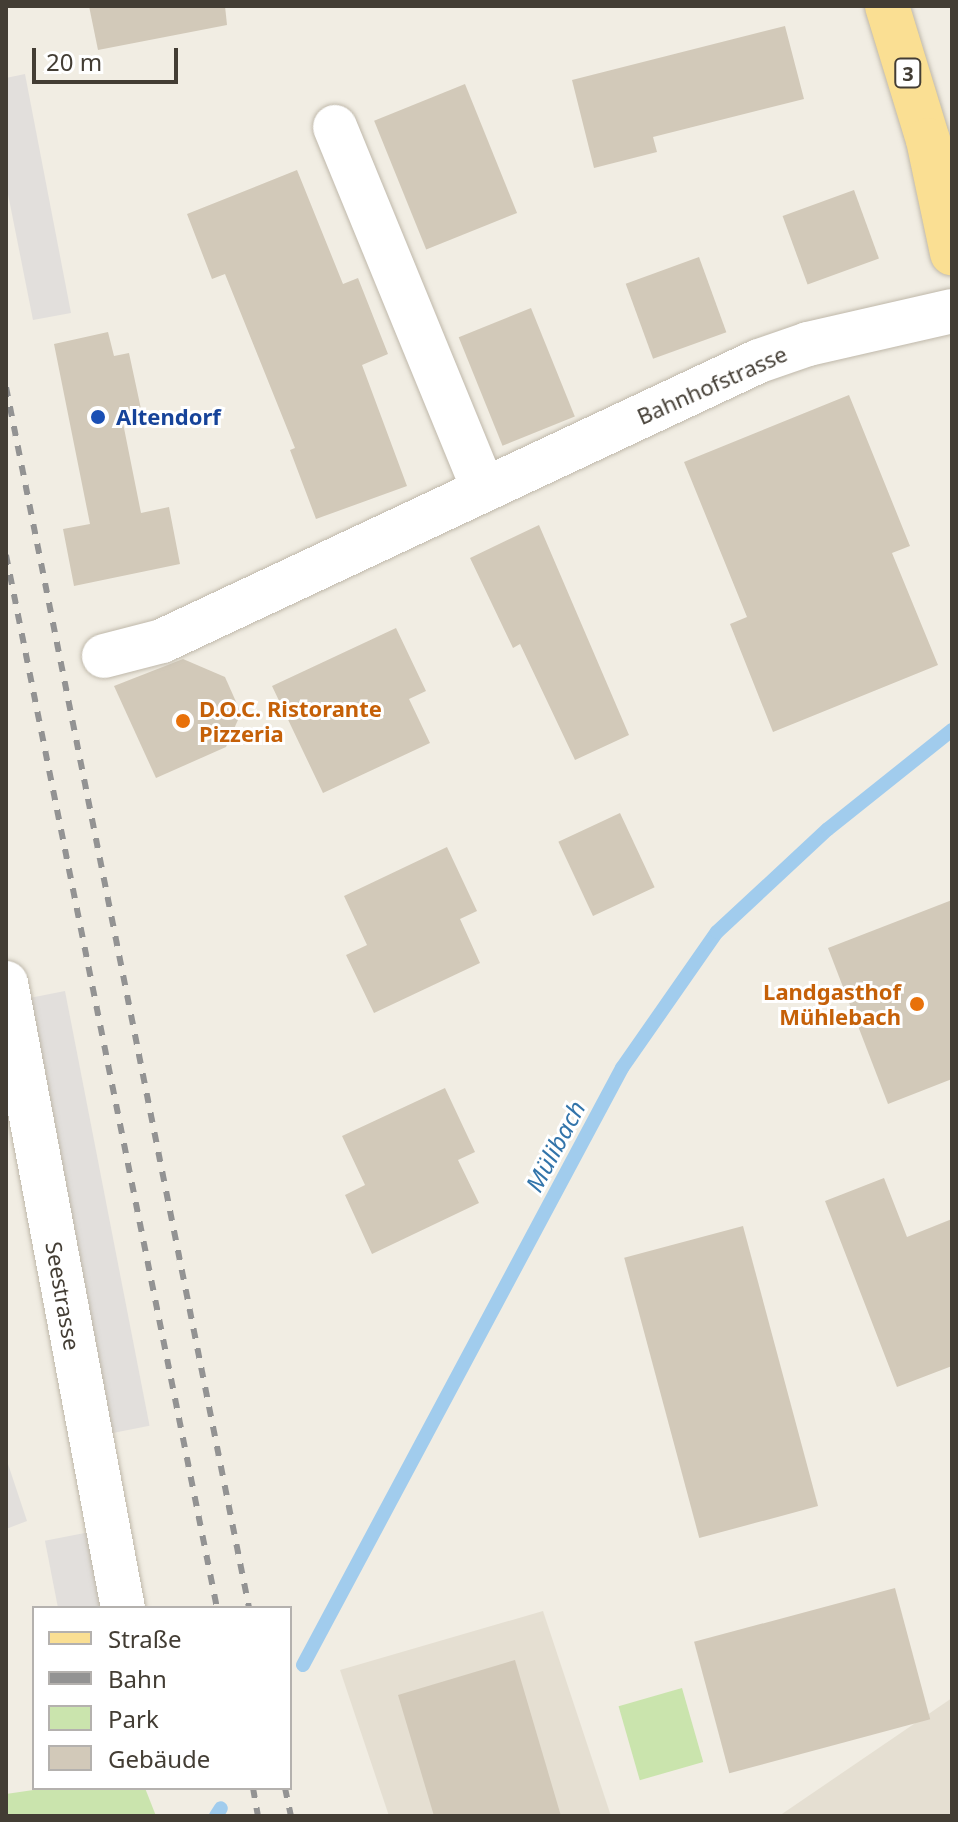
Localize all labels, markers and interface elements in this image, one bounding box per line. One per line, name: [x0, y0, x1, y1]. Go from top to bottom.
scale bar: [36, 32, 182, 82]
text: 20 m: [46, 45, 102, 78]
road number: 3: [894, 57, 922, 89]
street label: Bahnhofstrasse: [633, 340, 791, 430]
place label: Altendorf: [116, 404, 221, 430]
marker: Altendorf: [87, 406, 109, 428]
place label: D.O.C. Ristorante Pizzeria: [199, 695, 382, 746]
marker: D.O.C. Ristorante Pizzeria: [174, 712, 192, 730]
place label: Landgasthof Mühlebach: [763, 978, 901, 1030]
marker: Landgasthof Mühlebach: [908, 995, 926, 1013]
water label: Mülibach: [519, 1096, 591, 1196]
street label: Seestrasse: [40, 1240, 86, 1352]
legend: [32, 1606, 292, 1790]
text: Straße: [108, 1622, 181, 1655]
text: Bahn: [108, 1662, 167, 1695]
text: Park: [108, 1702, 159, 1735]
text: Gebäude: [108, 1742, 210, 1775]

